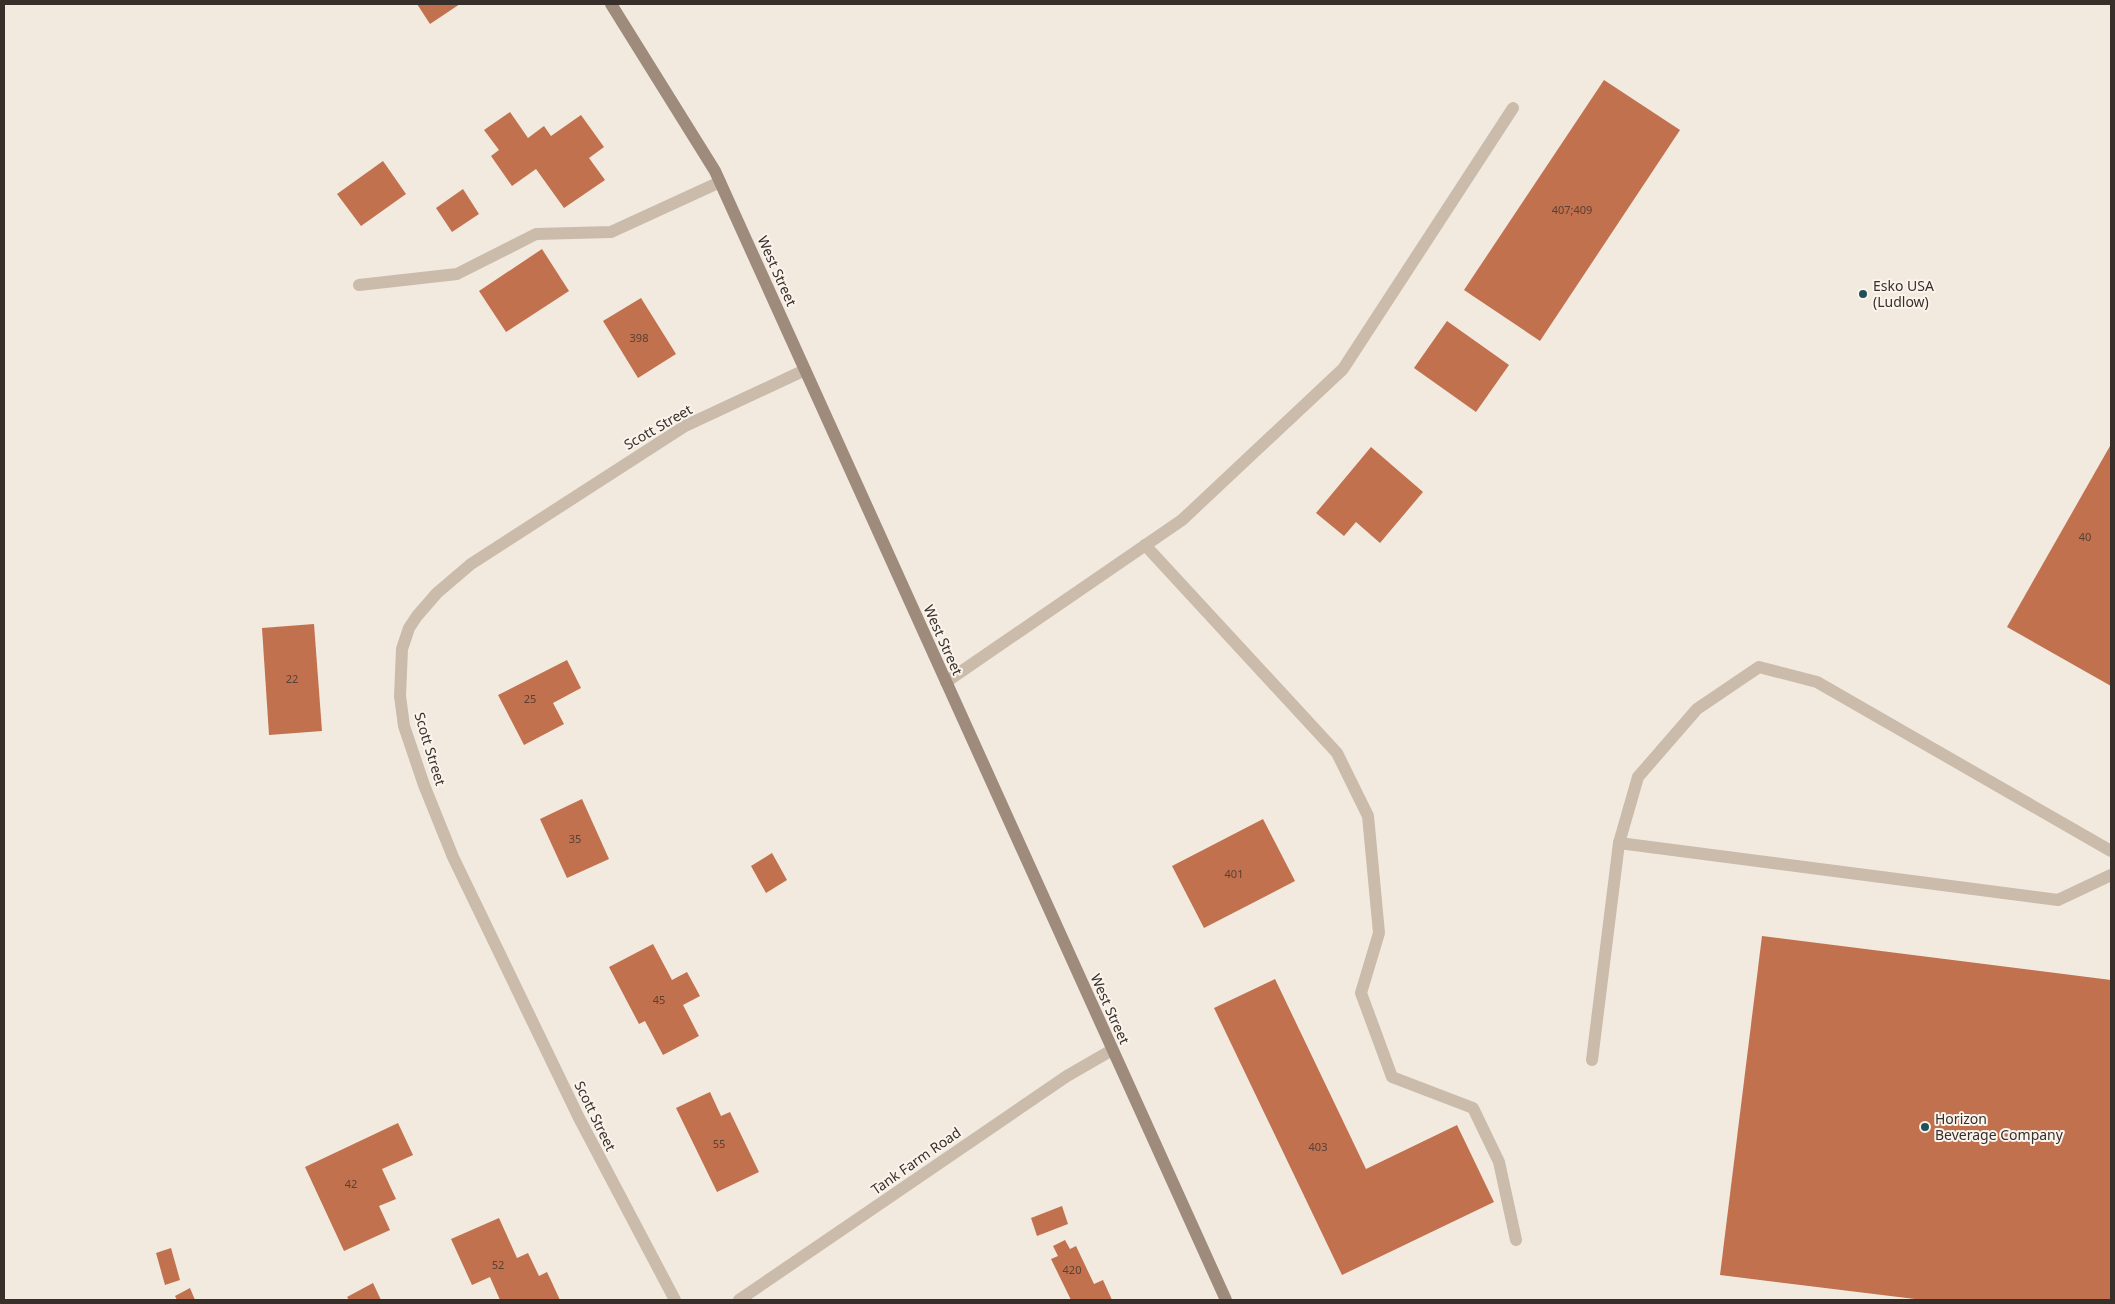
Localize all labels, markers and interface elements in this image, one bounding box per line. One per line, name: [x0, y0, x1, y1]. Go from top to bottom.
house number: 407;409: [1552, 202, 1592, 217]
street label: West Street: [754, 233, 801, 309]
place label: Esko USA (Ludlow): [1873, 276, 1934, 311]
marker: Esko USA (Ludlow): [1857, 288, 1869, 300]
house number: 398: [630, 330, 648, 345]
street label: Scott Street: [620, 399, 695, 454]
house number: 40: [2079, 529, 2091, 544]
street label: West Street: [920, 602, 967, 678]
house number: 22: [286, 671, 298, 686]
house number: 25: [524, 691, 536, 706]
street label: Scott Street: [410, 710, 451, 788]
house number: 35: [569, 831, 581, 846]
house number: 401: [1225, 866, 1243, 881]
street label: West Street: [1087, 971, 1134, 1047]
house number: 45: [653, 992, 665, 1007]
street label: Scott Street: [570, 1078, 621, 1154]
place label: Horizon Beverage Company: [1935, 1109, 2064, 1144]
marker: Horizon Beverage Company: [1919, 1121, 1931, 1133]
street label: Tank Farm Road: [867, 1123, 964, 1199]
house number: 55: [713, 1136, 725, 1151]
house number: 403: [1309, 1139, 1327, 1154]
house number: 42: [345, 1176, 357, 1191]
house number: 52: [492, 1257, 504, 1272]
house number: 420: [1063, 1262, 1081, 1277]

